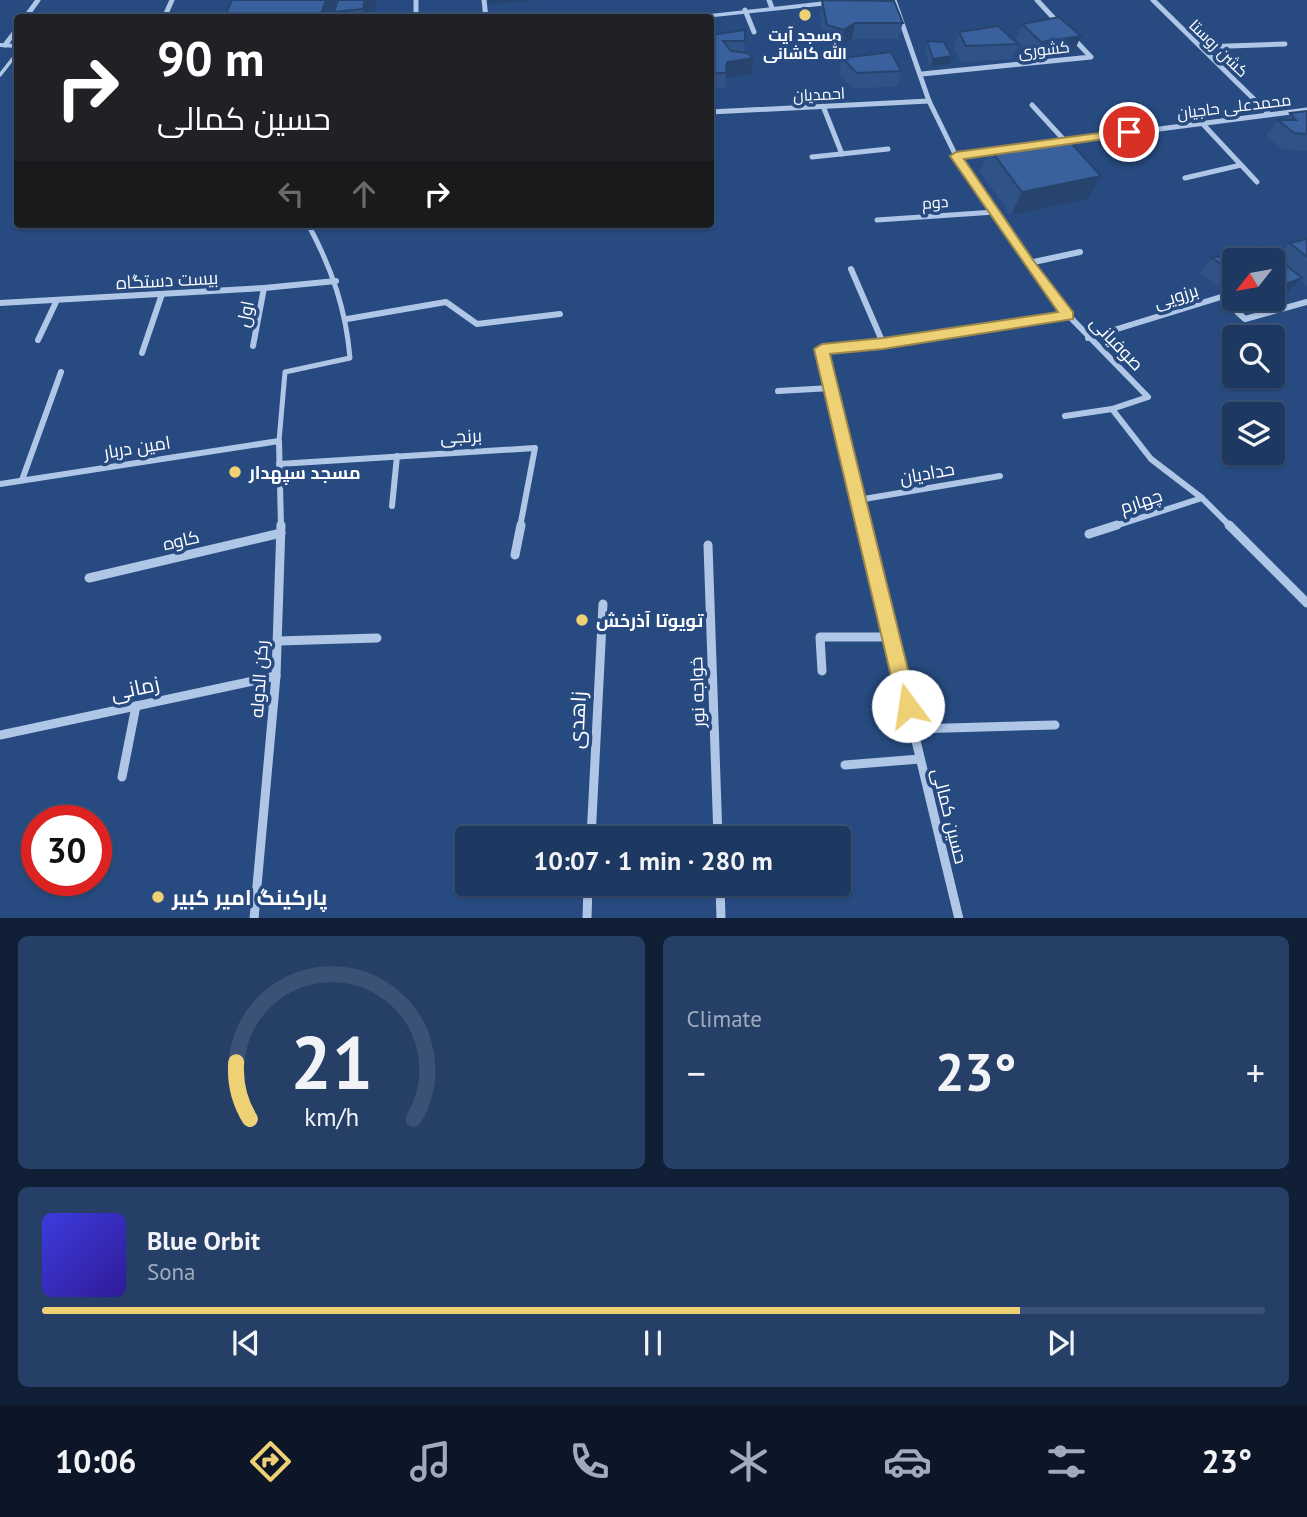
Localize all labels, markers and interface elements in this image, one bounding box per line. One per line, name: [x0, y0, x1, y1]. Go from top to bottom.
marker: مسجد آیت الله کاشانی: [797, 7, 813, 23]
street label: کشن روستا: [1185, 15, 1253, 82]
place label: مسجد آیت الله کاشانی: [763, 25, 847, 63]
text: 90 m: [157, 26, 264, 90]
street label: کشوری: [1017, 36, 1071, 63]
icon: right: [42, 42, 133, 133]
street label: احمدیان: [792, 83, 846, 106]
street label: محمدعلی حاجیان: [1176, 89, 1292, 124]
text: حسین کمالی: [157, 97, 331, 139]
pin: [1099, 102, 1159, 162]
icon: arrive: [1110, 113, 1148, 151]
icon: left: [272, 175, 310, 213]
icon: ahead: [345, 175, 383, 213]
icon: right: [418, 175, 456, 213]
street label: دوم: [921, 191, 949, 215]
north arrow: [1222, 248, 1284, 312]
map controls: [1222, 248, 1285, 465]
street label: بیست دستگاه: [115, 266, 219, 294]
street label: برزویی: [1151, 278, 1201, 314]
street label: اول: [231, 299, 259, 329]
street label: صوفیانی: [1085, 311, 1149, 375]
button: search: [1222, 325, 1285, 388]
button: layers: [1222, 402, 1285, 465]
street label: برنجی: [440, 423, 482, 449]
street label: امین دربار: [101, 430, 172, 464]
street label: حدادیان: [898, 457, 956, 489]
place label: مسجد سپهدار: [248, 461, 361, 485]
marker: مسجد سپهدار: [227, 464, 243, 480]
street label: چهارم: [1117, 483, 1165, 520]
street label: کاوه: [160, 525, 202, 555]
place label: تویوتا آذرخش: [596, 609, 704, 632]
marker: تویوتا آذرخش: [574, 612, 590, 628]
street label: رکن الدوله: [245, 639, 273, 719]
street label: خواجه نور: [684, 656, 710, 729]
position arrow: [871, 669, 945, 743]
street label: زمانی: [108, 670, 162, 706]
street label: زاهدی: [562, 690, 592, 750]
street label: حسین کمالی: [927, 766, 973, 866]
speed limit sign: 30: [21, 805, 112, 896]
text: 10:07 · 1 min · 280 m: [533, 844, 773, 877]
place label: پارکینگ امیر کبیر: [171, 884, 328, 913]
marker: پارکینگ امیر کبیر: [150, 889, 166, 905]
text: Climate: [687, 1004, 762, 1033]
text: 21: [290, 1015, 373, 1109]
text: 23°: [935, 1038, 1017, 1105]
text: −: [687, 1048, 706, 1097]
text: +: [1246, 1048, 1265, 1097]
text: km/h: [304, 1100, 359, 1132]
text: Blue Orbit: [147, 1224, 260, 1257]
text: Sona: [147, 1257, 196, 1286]
icon: previous: [227, 1324, 265, 1362]
icon: pause: [634, 1324, 672, 1362]
icon: next: [1042, 1324, 1080, 1362]
icon: directions: [246, 1437, 295, 1486]
icon: music: [406, 1437, 455, 1486]
icon: phone: [565, 1437, 614, 1486]
icon: climate: [724, 1437, 773, 1486]
icon: car: [883, 1437, 932, 1486]
icon: filters: [1042, 1437, 1091, 1486]
text: 10:06: [55, 1440, 136, 1482]
text: 23°: [1202, 1440, 1252, 1482]

